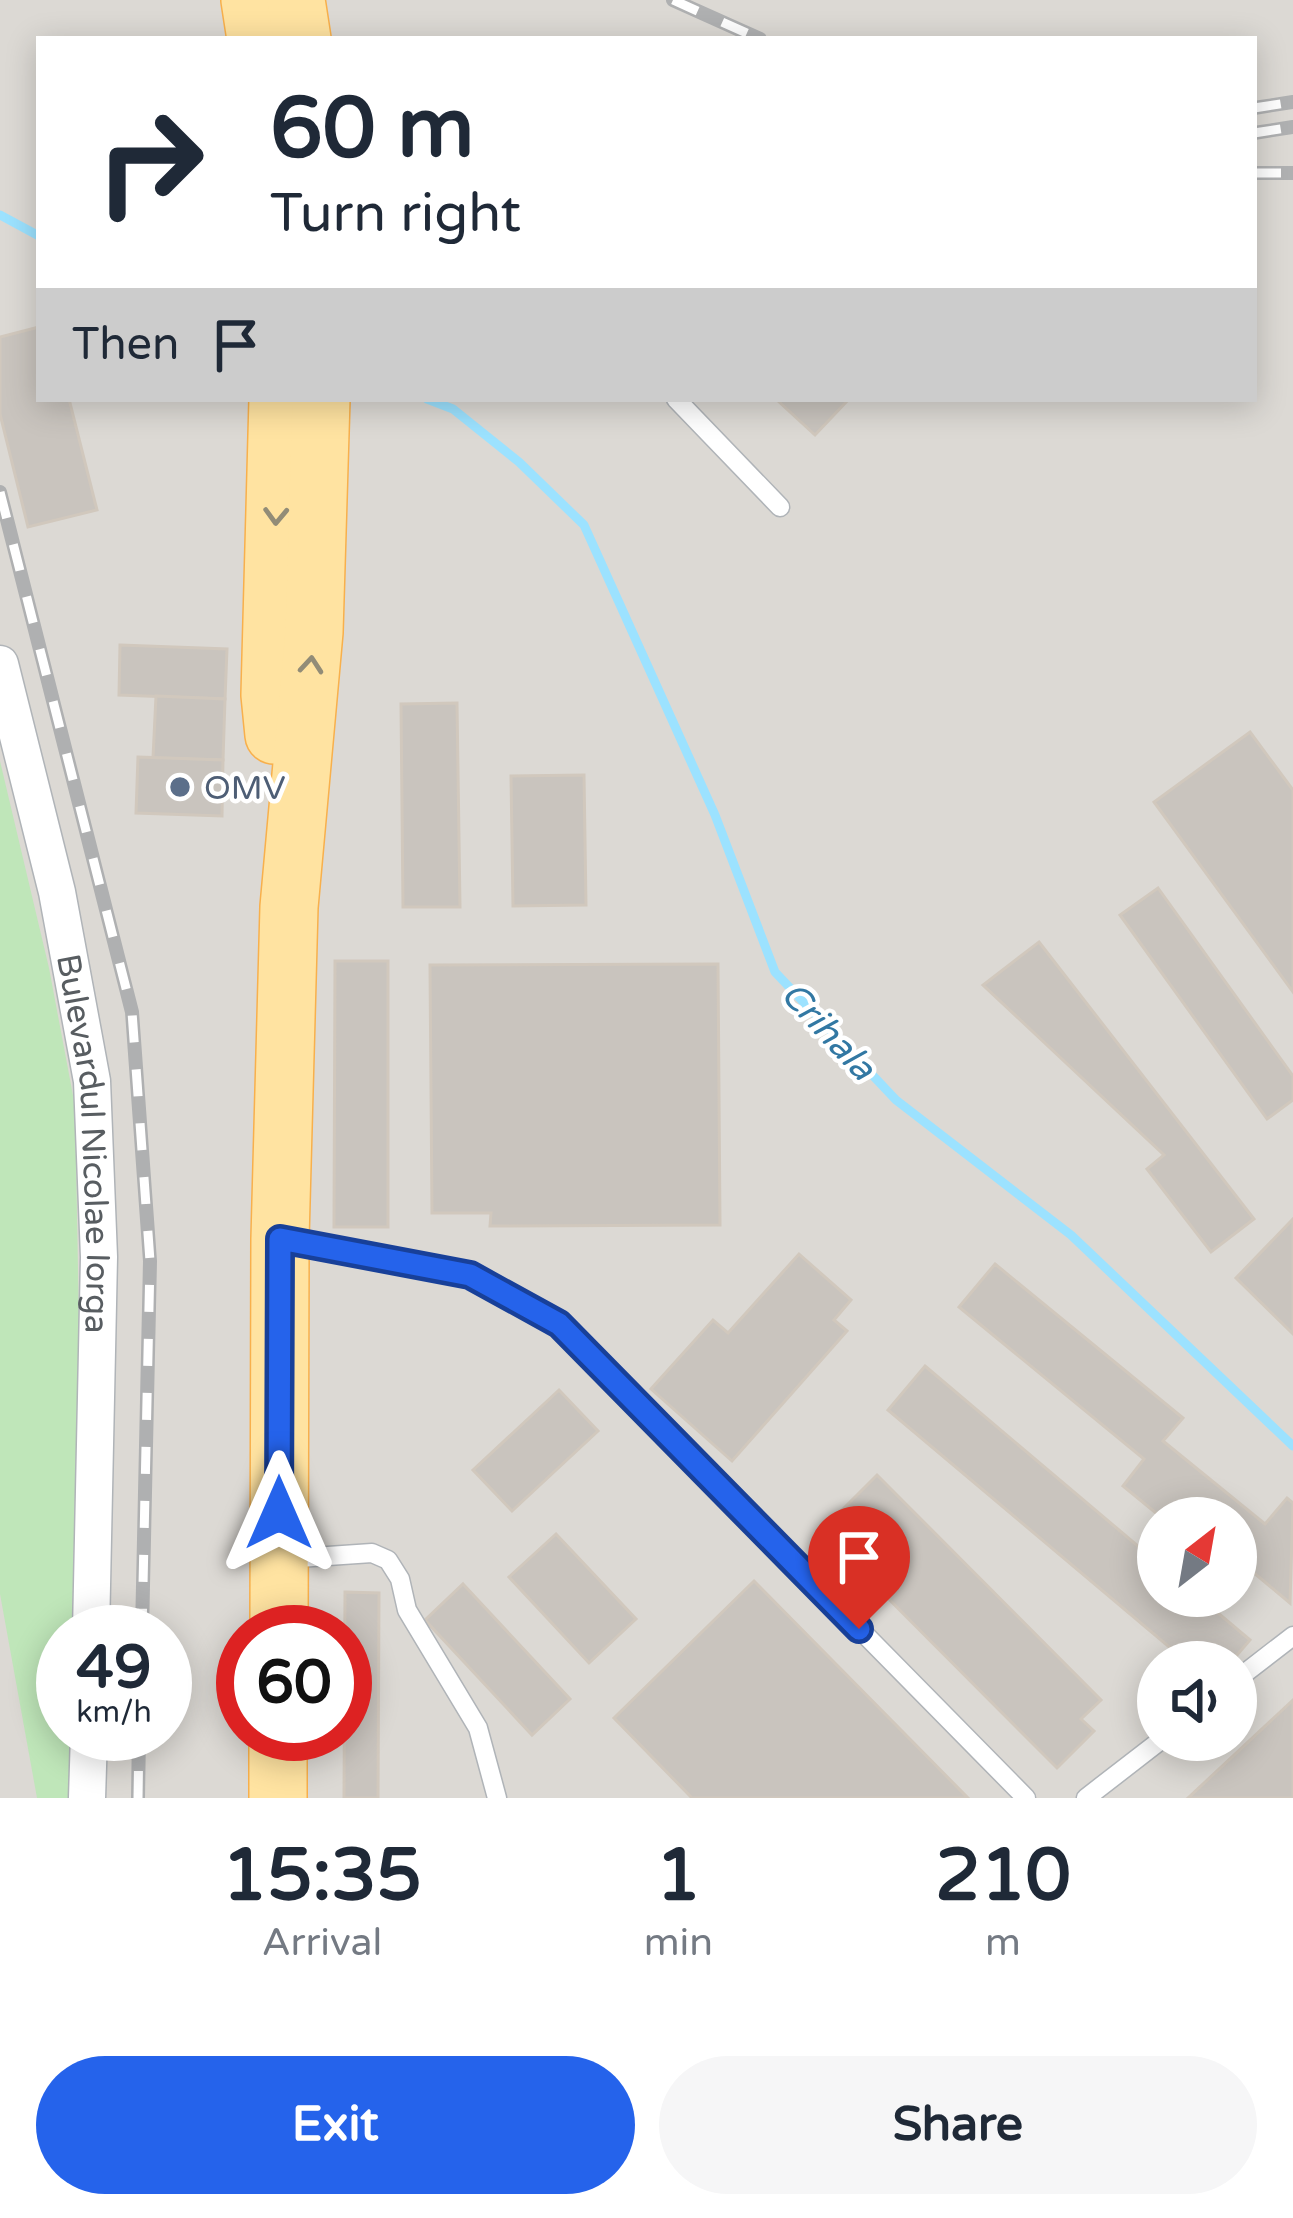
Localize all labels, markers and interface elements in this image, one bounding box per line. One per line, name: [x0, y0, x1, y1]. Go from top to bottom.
text: 60 m: [270, 79, 474, 180]
icon: right: [72, 84, 228, 240]
text: Turn right: [270, 181, 521, 246]
icon: arrive: [203, 312, 269, 378]
text: Then: [72, 318, 179, 372]
one-way arrow: [264, 507, 290, 526]
one-way arrow: [298, 655, 323, 674]
place label: OMV: [204, 769, 286, 808]
marker: OMV: [167, 774, 193, 800]
street label: Bulevardul Nicolae Iorga: [48, 951, 117, 1334]
water label: Crihala: [772, 973, 885, 1090]
position arrow: [216, 1450, 342, 1576]
north arrow: [1137, 1497, 1257, 1617]
map controls: [1137, 1497, 1257, 1761]
pin: [808, 1506, 910, 1629]
icon: arrive: [826, 1524, 892, 1590]
speed limit sign: 60: [216, 1605, 372, 1761]
text: 49: [76, 1632, 152, 1704]
button: sound: [1137, 1641, 1257, 1761]
text: km/h: [76, 1694, 152, 1731]
text: 15:35: [222, 1833, 422, 1920]
text: 1: [656, 1833, 701, 1920]
text: 210: [935, 1833, 1071, 1920]
text: Arrival: [262, 1919, 382, 1966]
text: min: [644, 1919, 713, 1966]
text: m: [985, 1919, 1021, 1966]
button: Exit: [36, 2056, 635, 2194]
button: Share: [659, 2056, 1257, 2194]

